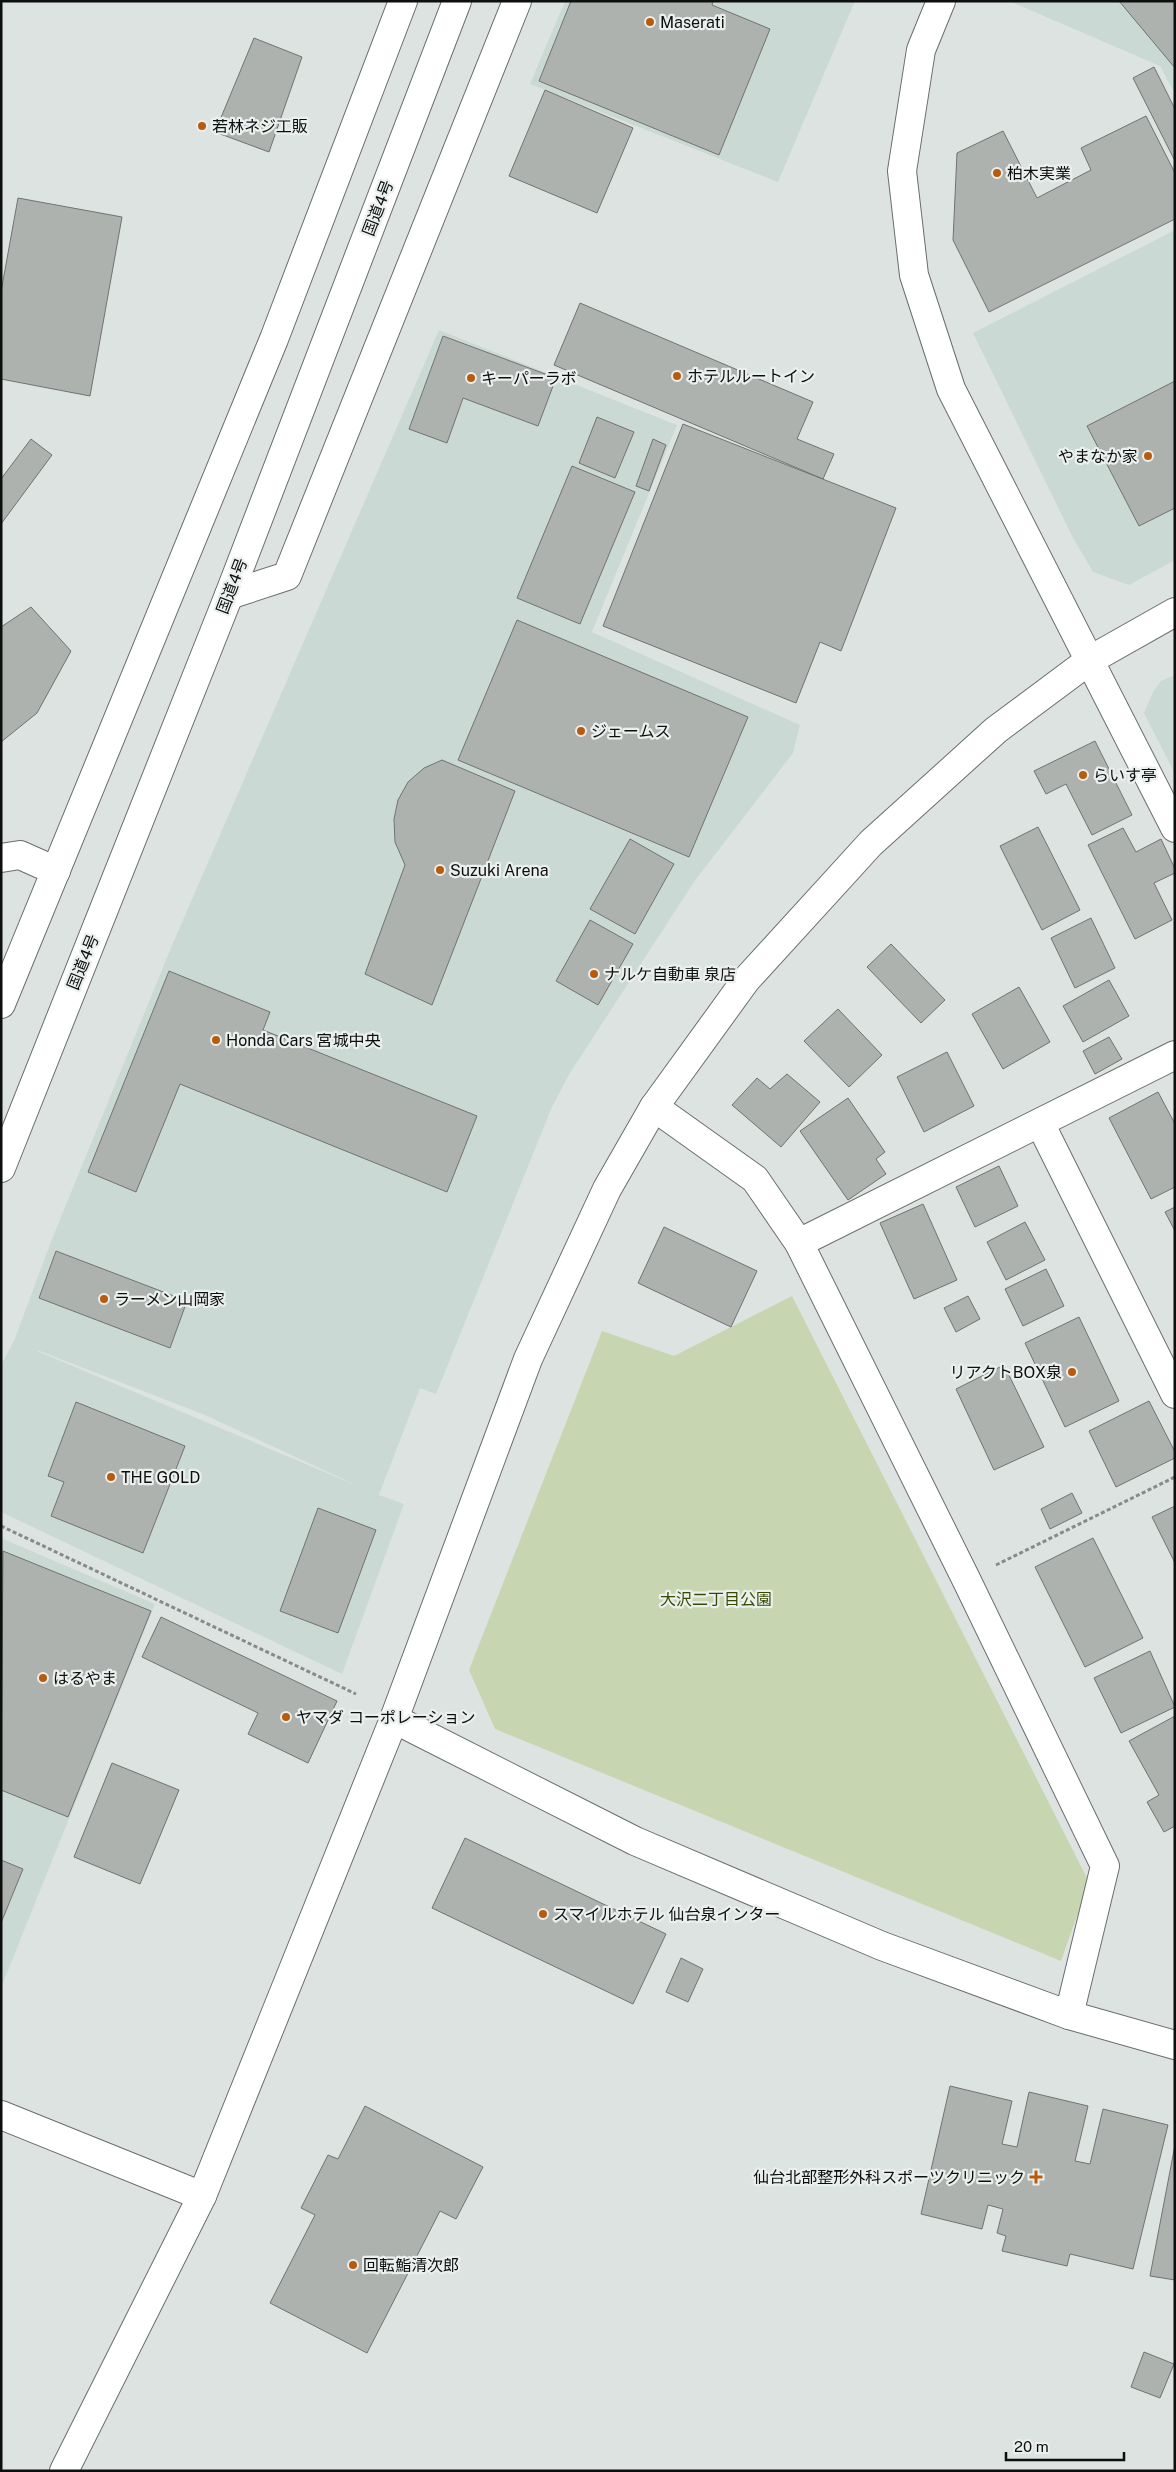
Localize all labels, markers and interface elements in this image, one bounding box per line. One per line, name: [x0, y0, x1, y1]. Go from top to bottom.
place label: Maserati: [660, 13, 725, 32]
marker: Maserati: [644, 16, 656, 28]
place label: 若林ネジ工販: [212, 117, 308, 136]
marker: 若林ネジ工販: [196, 120, 208, 132]
place label: 柏木実業: [1007, 164, 1071, 183]
marker: 柏木実業: [991, 167, 1003, 179]
street label: 国道4号: [359, 177, 397, 239]
place label: ホテルルートイン: [687, 367, 815, 386]
place label: キーパーラボ: [481, 369, 577, 388]
marker: ホテルルートイン: [671, 370, 683, 382]
marker: キーパーラボ: [465, 372, 477, 384]
place label: やまなか家: [1058, 447, 1138, 466]
marker: やまなか家: [1142, 450, 1154, 462]
street label: 国道4号: [213, 555, 251, 617]
place label: ジェームス: [591, 722, 671, 741]
marker: ジェームス: [575, 725, 587, 737]
place label: らいす亭: [1093, 766, 1157, 785]
marker: らいす亭: [1077, 769, 1089, 781]
place label: Suzuki Arena: [450, 861, 549, 880]
marker: Suzuki Arena: [434, 864, 446, 876]
street label: 国道4号: [63, 932, 103, 992]
place label: ナルケ自動車 泉店: [604, 965, 736, 984]
marker: ナルケ自動車 泉店: [588, 968, 600, 980]
place label: Honda Cars 宮城中央: [226, 1031, 381, 1050]
marker: Honda Cars 宮城中央: [210, 1034, 222, 1046]
place label: ラーメン山岡家: [114, 1290, 225, 1309]
marker: ラーメン山岡家: [98, 1293, 110, 1305]
place label: リアクトBOX泉: [950, 1363, 1062, 1382]
marker: リアクトBOX泉: [1066, 1366, 1078, 1378]
place label: THE GOLD: [121, 1468, 200, 1487]
marker: THE GOLD: [105, 1471, 117, 1483]
park label: 大沢二丁目公園: [660, 1590, 772, 1609]
place label: はるやま: [53, 1669, 117, 1688]
marker: はるやま: [37, 1672, 49, 1684]
place label: ヤマダ コーポレーション: [296, 1708, 476, 1727]
marker: ヤマダ コーポレーション: [280, 1711, 292, 1723]
place label: スマイルホテル 仙台泉インター: [553, 1905, 780, 1924]
marker: スマイルホテル 仙台泉インター: [537, 1908, 549, 1920]
place label: 仙台北部整形外科スポーツクリニック: [753, 2168, 1025, 2187]
marker: 仙台北部整形外科スポーツクリニック: [1029, 2170, 1043, 2184]
place label: 回転鮨清次郎: [363, 2256, 459, 2275]
marker: 回転鮨清次郎: [347, 2259, 359, 2271]
scale bar: [1006, 2430, 1124, 2462]
text: 20 m: [1014, 2438, 1049, 2455]

